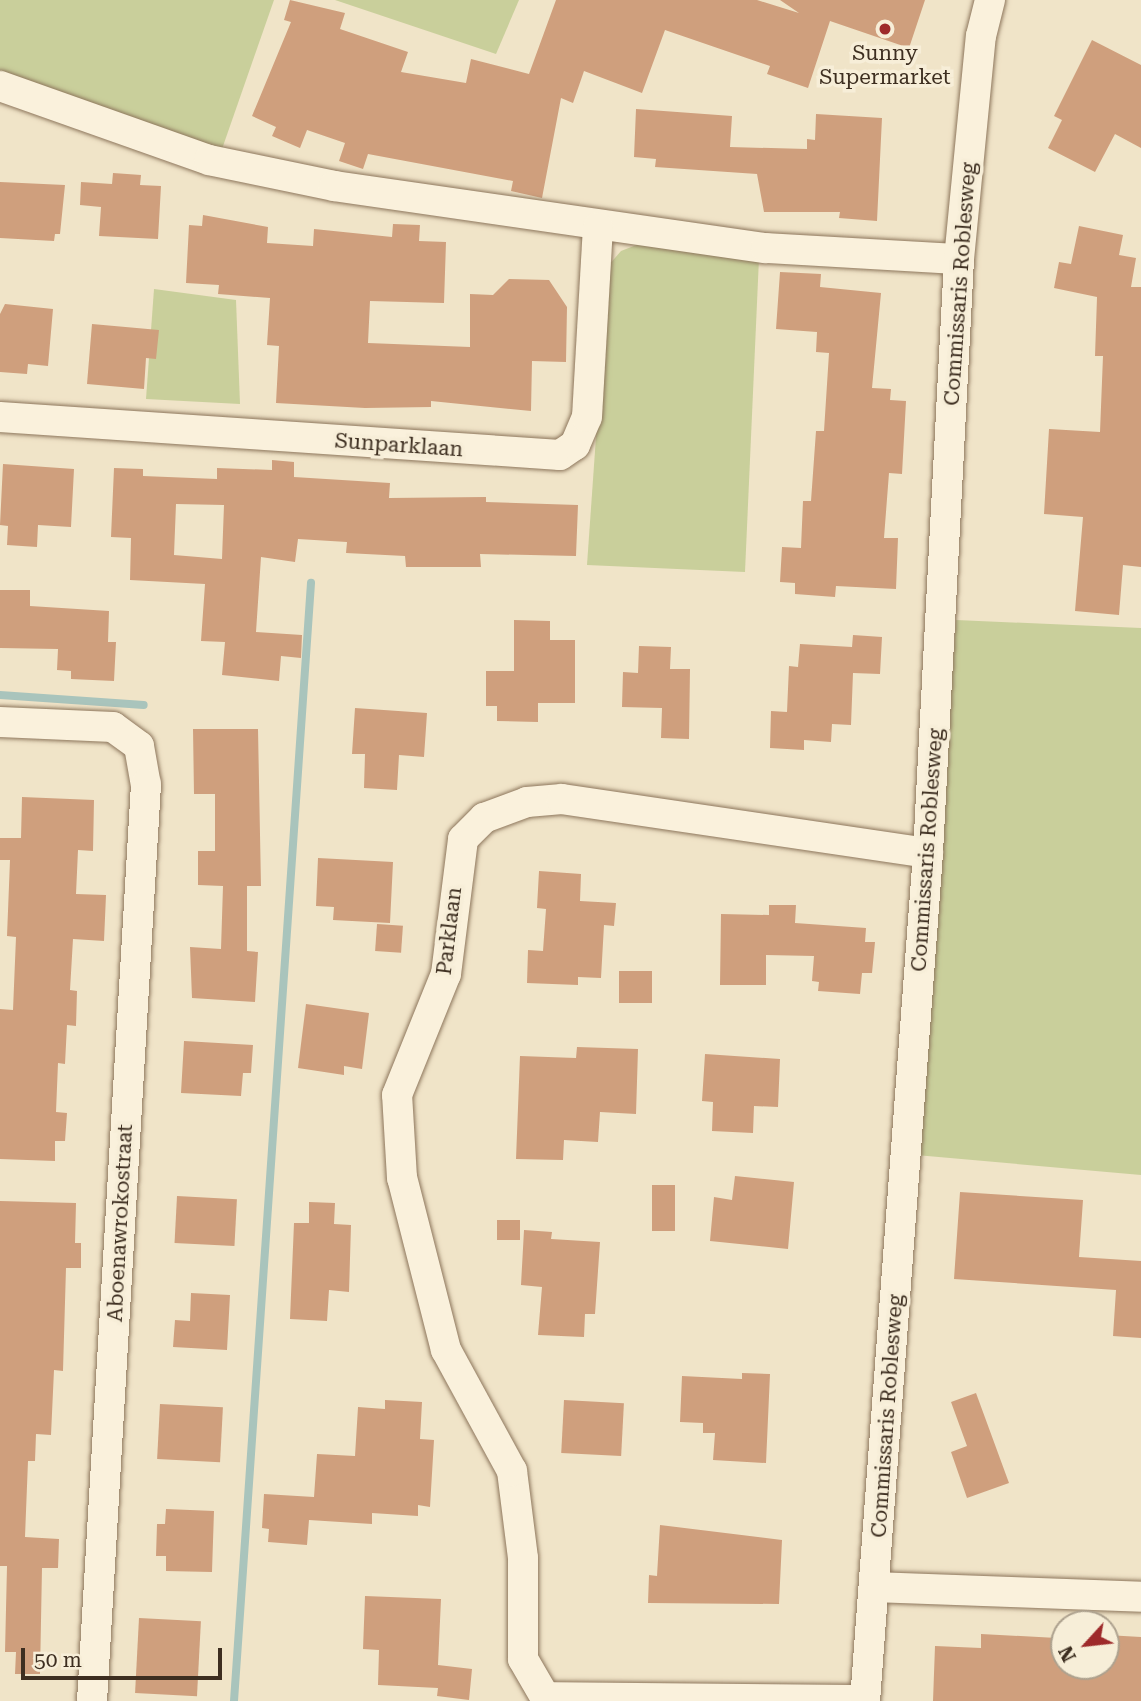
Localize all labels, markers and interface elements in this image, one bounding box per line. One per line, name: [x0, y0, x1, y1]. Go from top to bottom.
marker: Sunny Supermarket: [877, 21, 893, 37]
place label: Sunny Supermarket: [819, 40, 951, 90]
street label: Commissaris Roblesweg: [939, 161, 981, 407]
street label: Sunparklaan: [334, 428, 464, 462]
street label: Commissaris Roblesweg: [906, 727, 948, 973]
street label: Parklaan: [431, 886, 467, 976]
street label: Aboenawrokostraat: [102, 1123, 138, 1323]
street label: Commissaris Roblesweg: [866, 1293, 908, 1539]
north arrow: [1050, 1610, 1120, 1680]
scale bar: [24, 1634, 226, 1678]
text: N: [1054, 1642, 1081, 1666]
text: 50 m: [34, 1648, 82, 1672]

